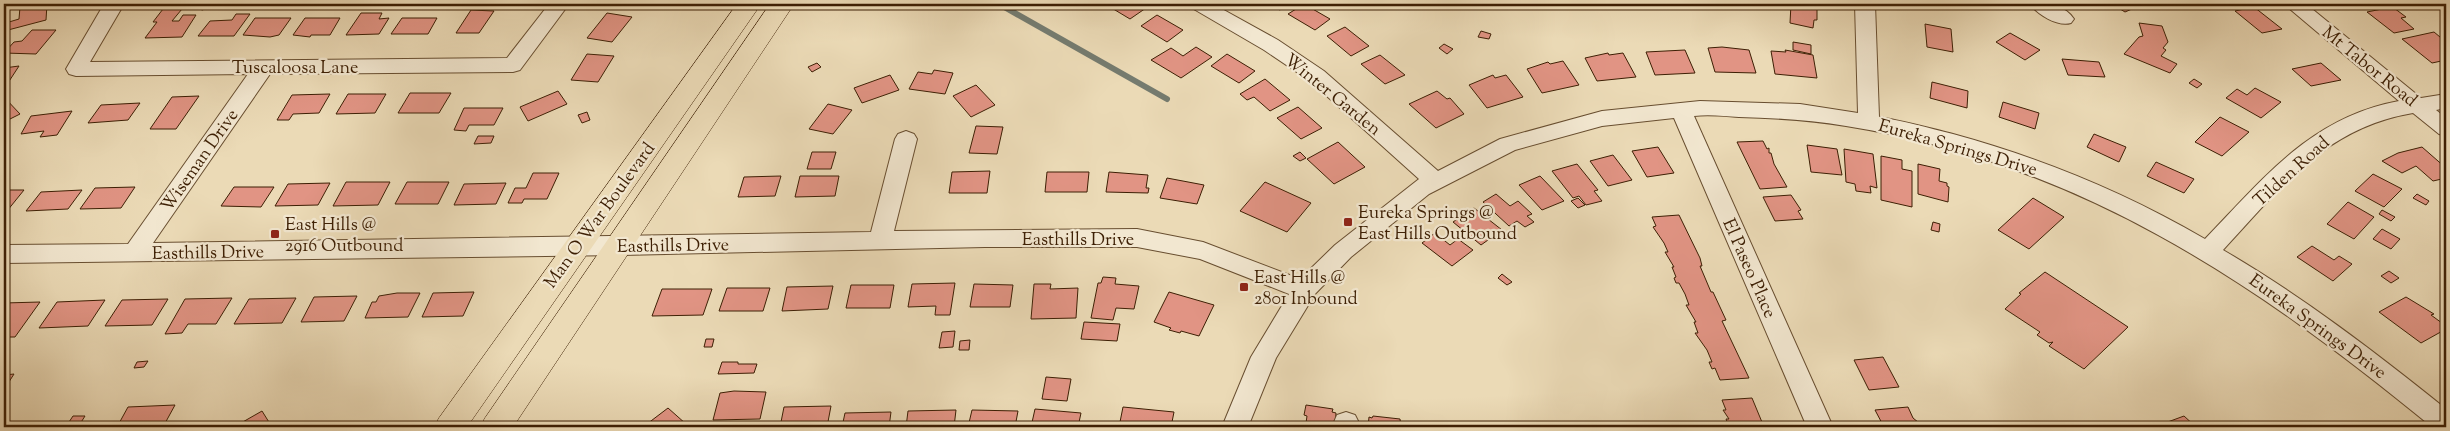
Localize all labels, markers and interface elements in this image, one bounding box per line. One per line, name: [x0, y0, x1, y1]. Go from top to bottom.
street label: Mt Tabor Road: [2315, 21, 2422, 114]
street label: Winter Garden: [1278, 48, 1386, 143]
street label: Tuscaloosa Lane: [232, 56, 358, 82]
street label: Wiseman Drive: [155, 104, 246, 218]
street label: Eureka Springs Drive: [1875, 114, 2040, 184]
street label: Tilden Road: [2248, 131, 2336, 214]
street label: Man O War Boulevard: [539, 138, 663, 295]
place label: Eureka Springs @ East Hills Outbound: [1358, 201, 1517, 248]
place label: East Hills @ 2916 Outbound: [285, 213, 403, 260]
street label: El Paseo Place: [1715, 215, 1782, 323]
marker: Eureka Springs @ East Hills Outbound: [1342, 216, 1354, 228]
marker: East Hills @ 2916 Outbound: [269, 228, 281, 240]
street label: Easthills Drive: [1022, 228, 1134, 254]
street label: Easthills Drive: [617, 233, 729, 261]
street label: Easthills Drive: [152, 240, 264, 268]
place label: East Hills @ 2801 Inbound: [1254, 266, 1358, 313]
street label: Eureka Springs Drive: [2243, 269, 2391, 386]
marker: East Hills @ 2801 Inbound: [1238, 281, 1250, 293]

